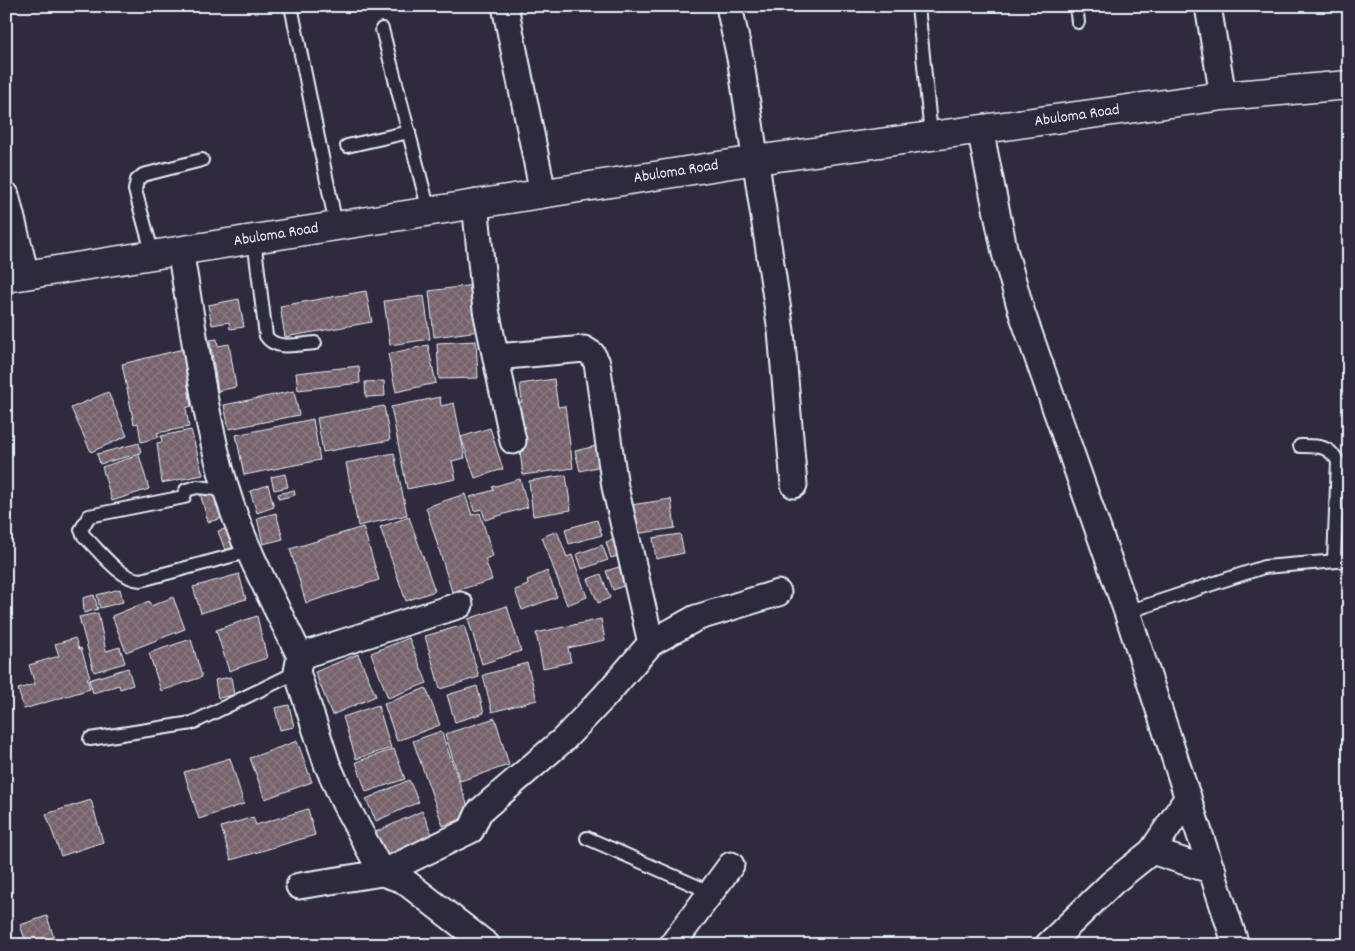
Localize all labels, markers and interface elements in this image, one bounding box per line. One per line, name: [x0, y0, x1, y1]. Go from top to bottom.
street label: Abuloma Road: [1033, 99, 1121, 133]
street label: Abuloma Road: [632, 154, 720, 190]
street label: Abuloma Road: [232, 217, 320, 253]

